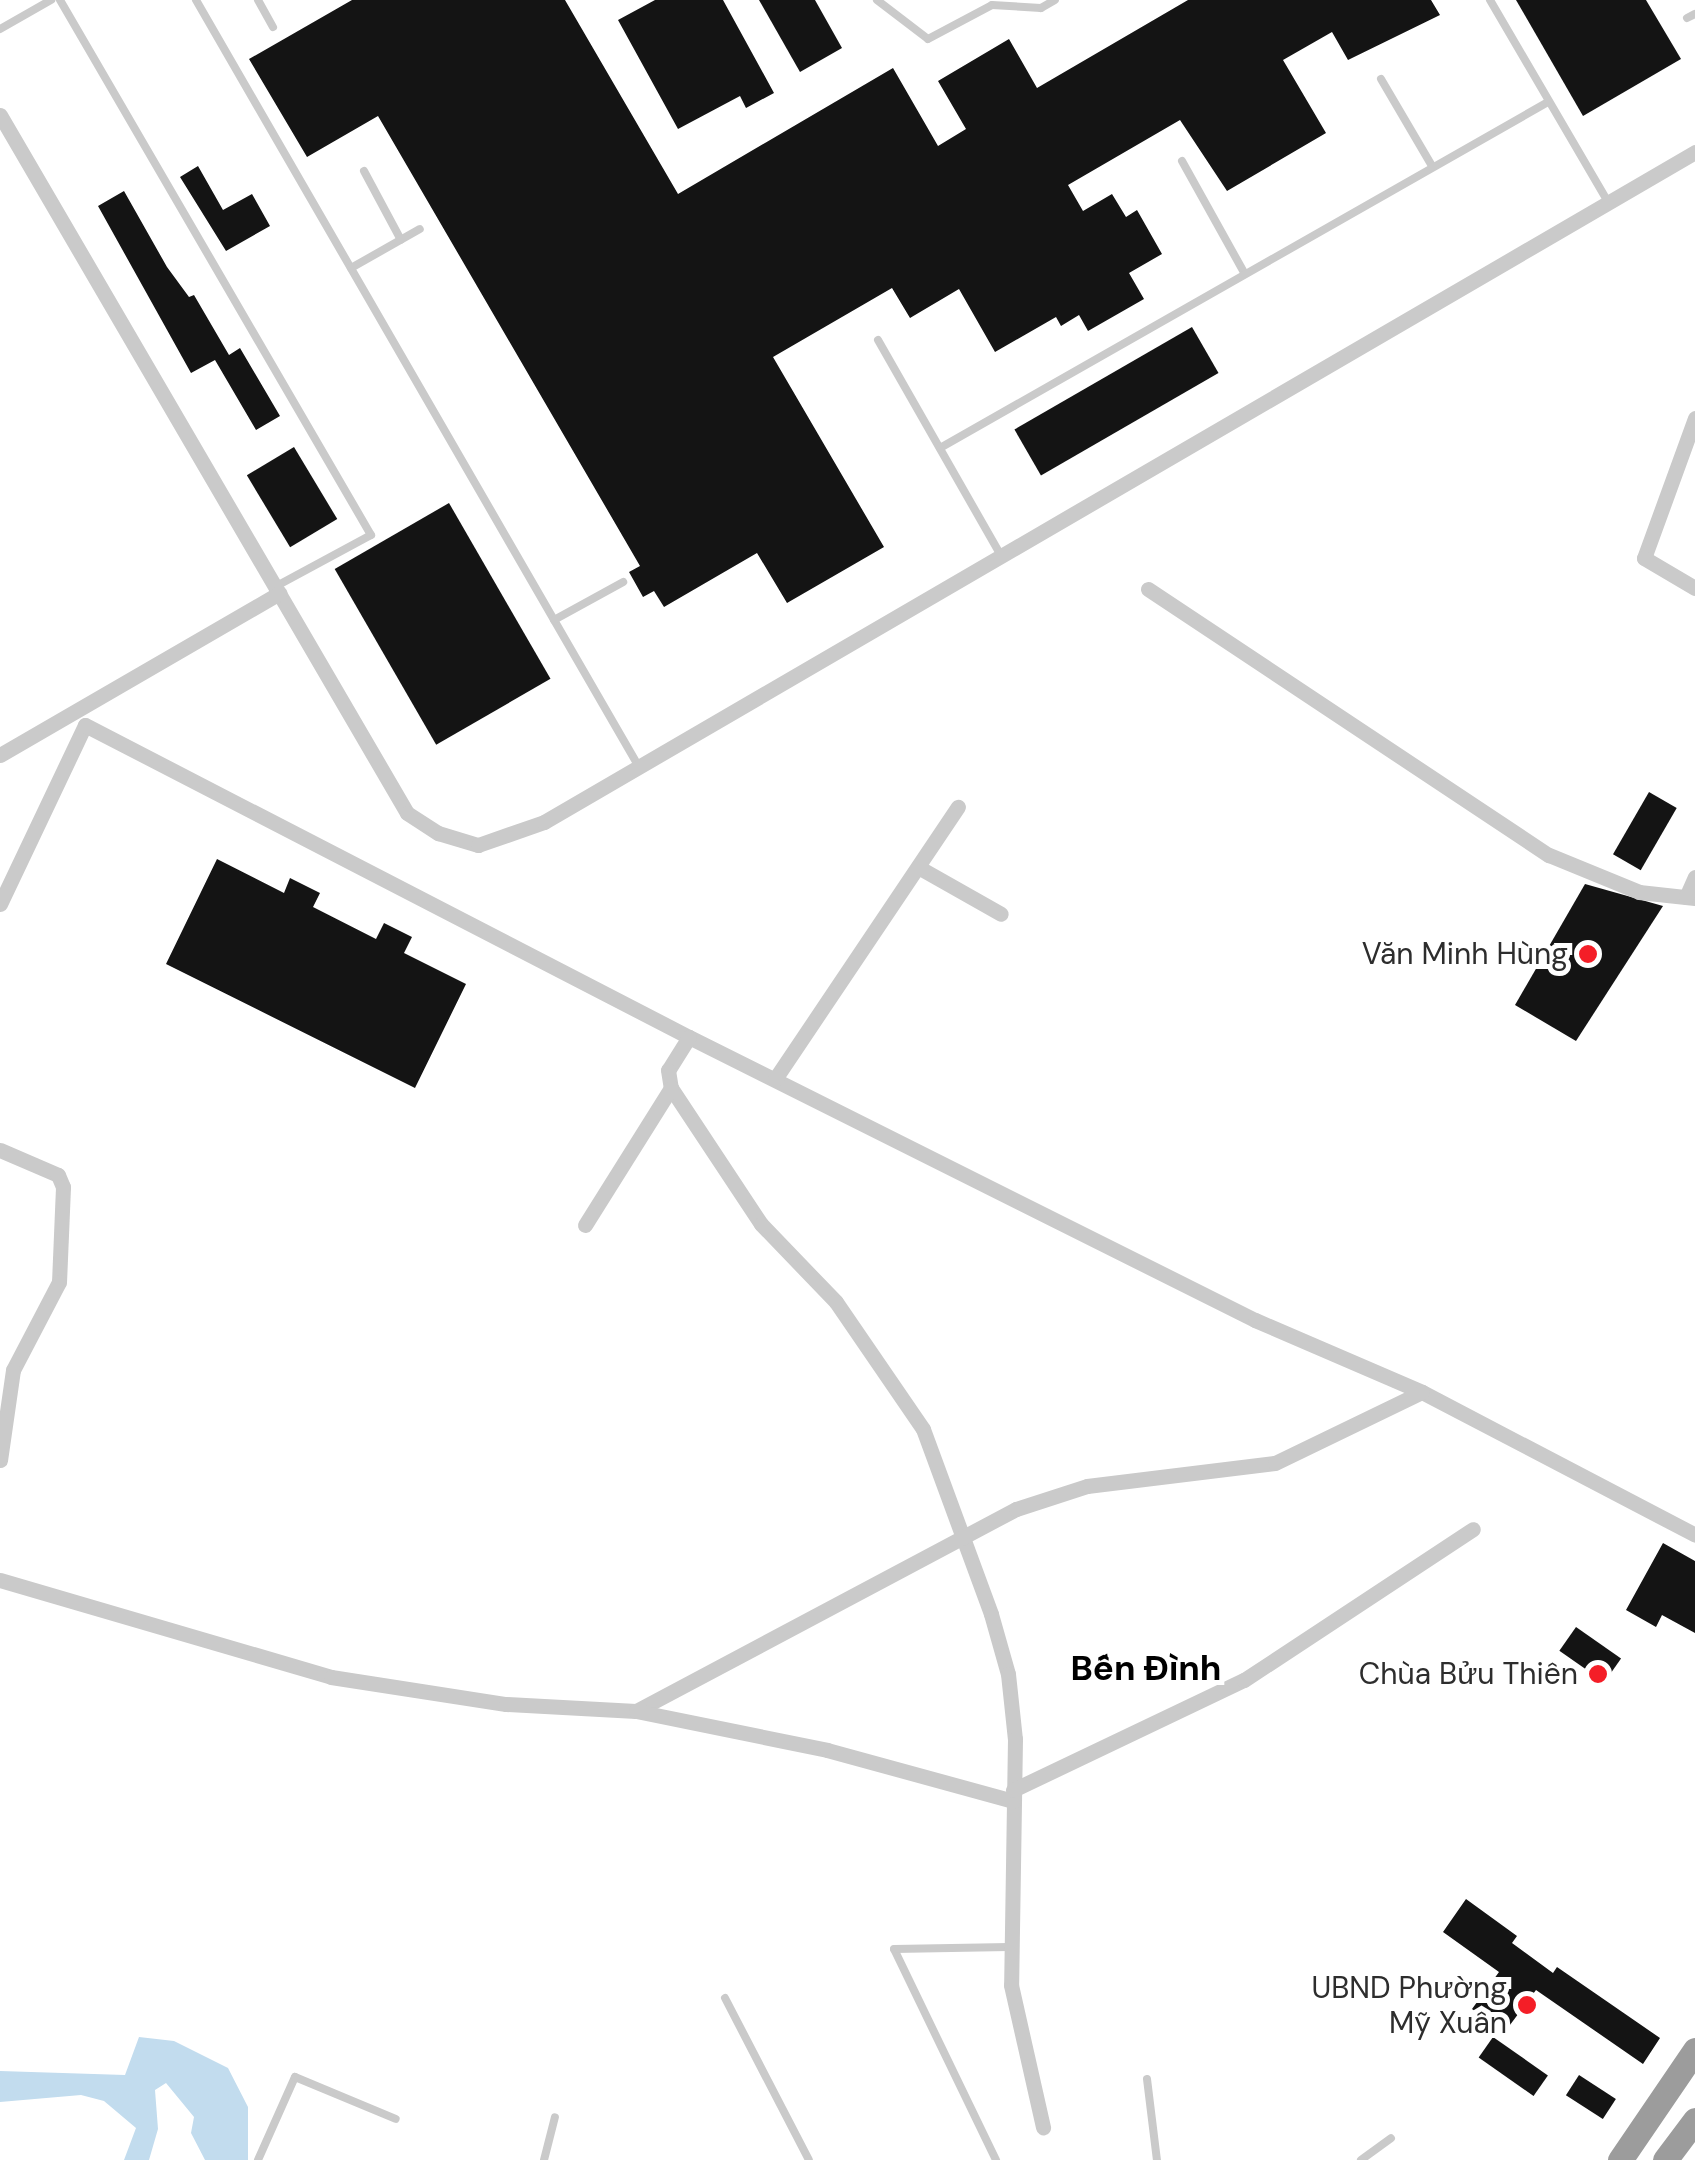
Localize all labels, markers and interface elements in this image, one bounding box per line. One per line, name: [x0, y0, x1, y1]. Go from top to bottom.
place label: Văn Minh Hùng: [1362, 936, 1568, 972]
marker: Văn Minh Hùng: [1577, 943, 1599, 965]
district label: Bến Đình: [1071, 1647, 1221, 1689]
place label: Chùa Bửu Thiên: [1359, 1656, 1578, 1692]
marker: Chùa Bửu Thiên: [1587, 1663, 1609, 1685]
place label: UBND Phường Mỹ Xuân: [1312, 1970, 1507, 2040]
marker: UBND Phường Mỹ Xuân: [1516, 1994, 1538, 2016]

